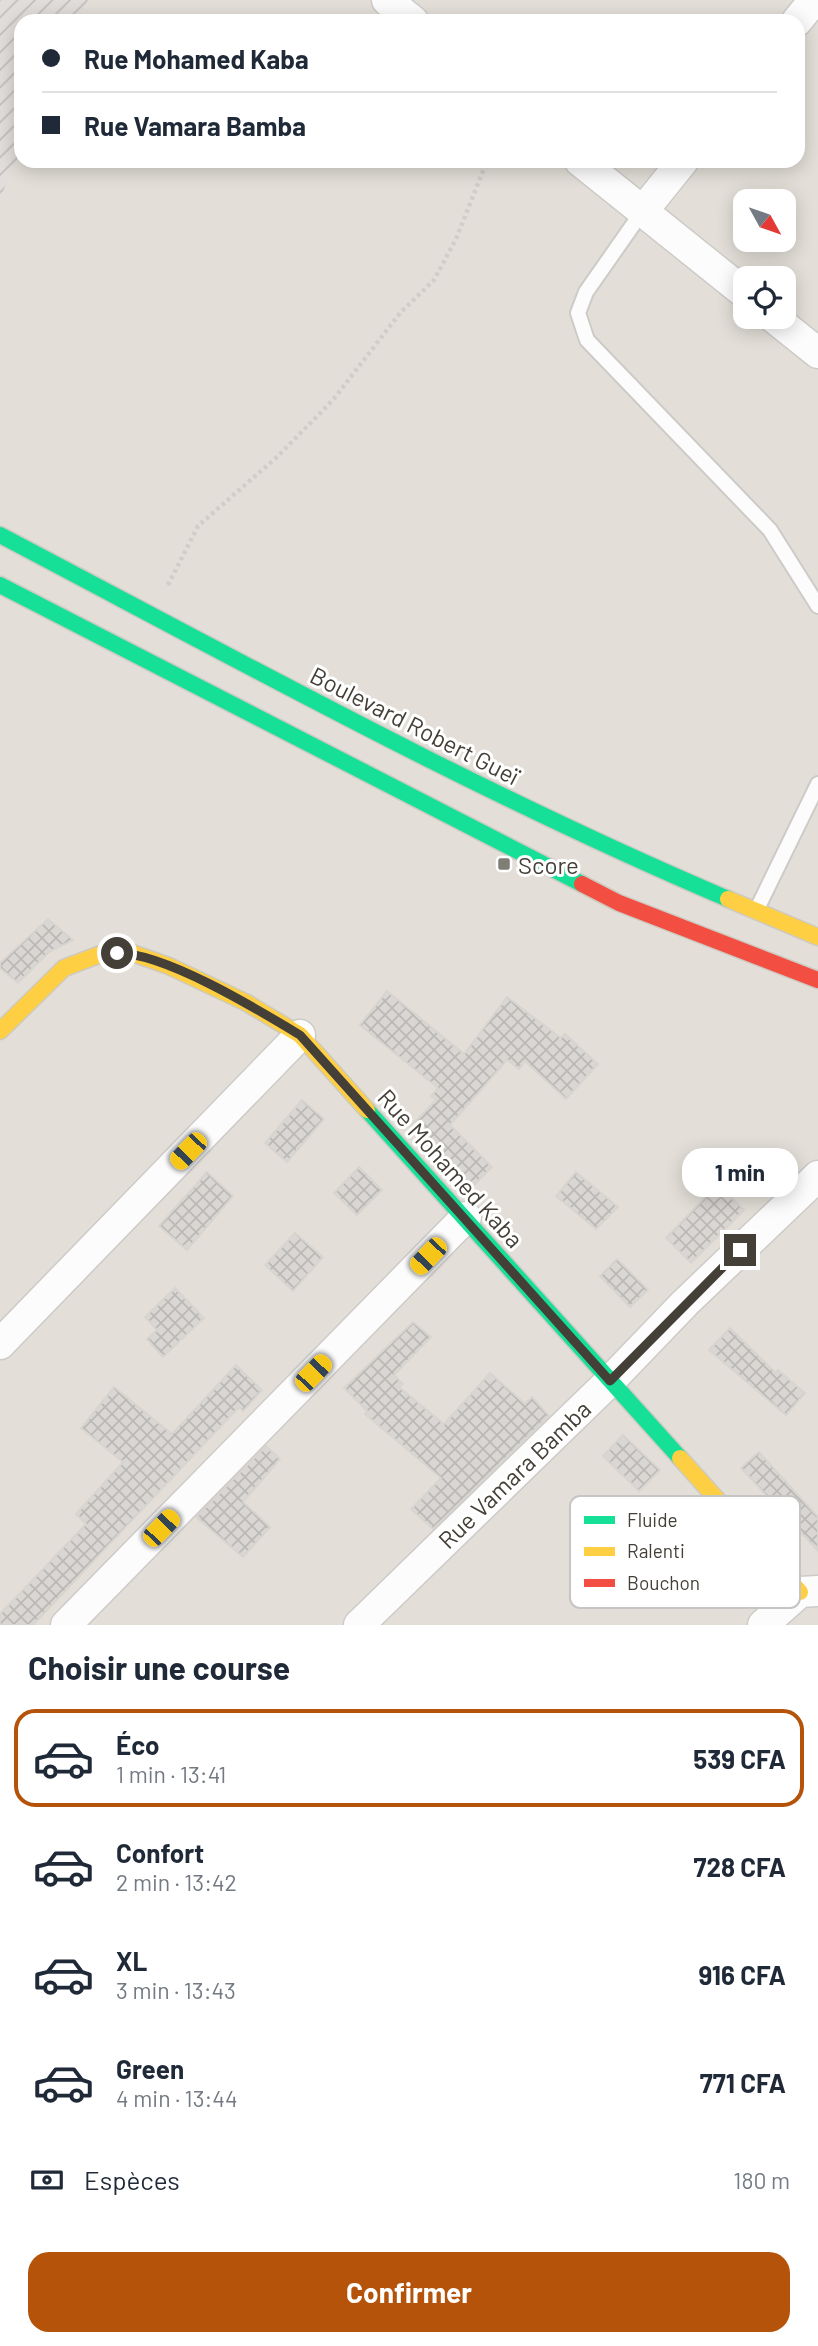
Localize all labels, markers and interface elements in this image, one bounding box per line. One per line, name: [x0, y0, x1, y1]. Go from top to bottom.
text: Rue Mohamed Kaba: [84, 43, 309, 74]
text: Rue Vamara Bamba: [84, 110, 306, 141]
north arrow: [733, 189, 796, 252]
map controls: [733, 189, 796, 329]
button: locate: [733, 266, 796, 329]
street label: Boulevard Robert Gueï: [306, 660, 525, 791]
place label: Score: [518, 850, 579, 879]
marker: Score: [496, 856, 512, 872]
route start: [101, 937, 133, 969]
street label: Rue Mohamed Kaba: [372, 1083, 530, 1253]
car: [166, 1129, 211, 1173]
callout: 1 min: [682, 1148, 798, 1198]
text: 1 min: [715, 1158, 765, 1186]
car: [406, 1234, 451, 1278]
route end: [724, 1234, 756, 1266]
car: [291, 1351, 336, 1395]
street label: Rue Vamara Bamba: [432, 1394, 596, 1554]
legend: [570, 1496, 800, 1608]
car: [139, 1506, 184, 1550]
text: Fluide: [627, 1508, 678, 1531]
text: Ralenti: [627, 1539, 685, 1562]
text: Bouchon: [627, 1571, 700, 1594]
text: Choisir une course: [28, 1648, 290, 1686]
icon: car: [32, 1727, 95, 1790]
text: Éco: [116, 1729, 159, 1760]
text: 539 CFA: [693, 1743, 786, 1774]
text: 1 min · 13:41: [116, 1760, 226, 1788]
icon: car: [32, 1835, 95, 1898]
text: Confort: [116, 1837, 204, 1868]
text: 728 CFA: [693, 1851, 786, 1882]
text: 2 min · 13:42: [116, 1868, 237, 1896]
icon: car: [32, 1943, 95, 2006]
text: XL: [116, 1945, 147, 1976]
text: 916 CFA: [699, 1959, 786, 1990]
text: 3 min · 13:43: [116, 1976, 236, 2004]
icon: car: [32, 2051, 95, 2114]
text: Green: [116, 2053, 184, 2084]
text: 771 CFA: [700, 2067, 786, 2098]
text: 4 min · 13:44: [116, 2084, 238, 2112]
icon: cash: [28, 2161, 66, 2199]
text: Espèces: [84, 2164, 180, 2195]
text: 180 m: [733, 2166, 790, 2194]
button: Confirmer: [28, 2252, 790, 2332]

